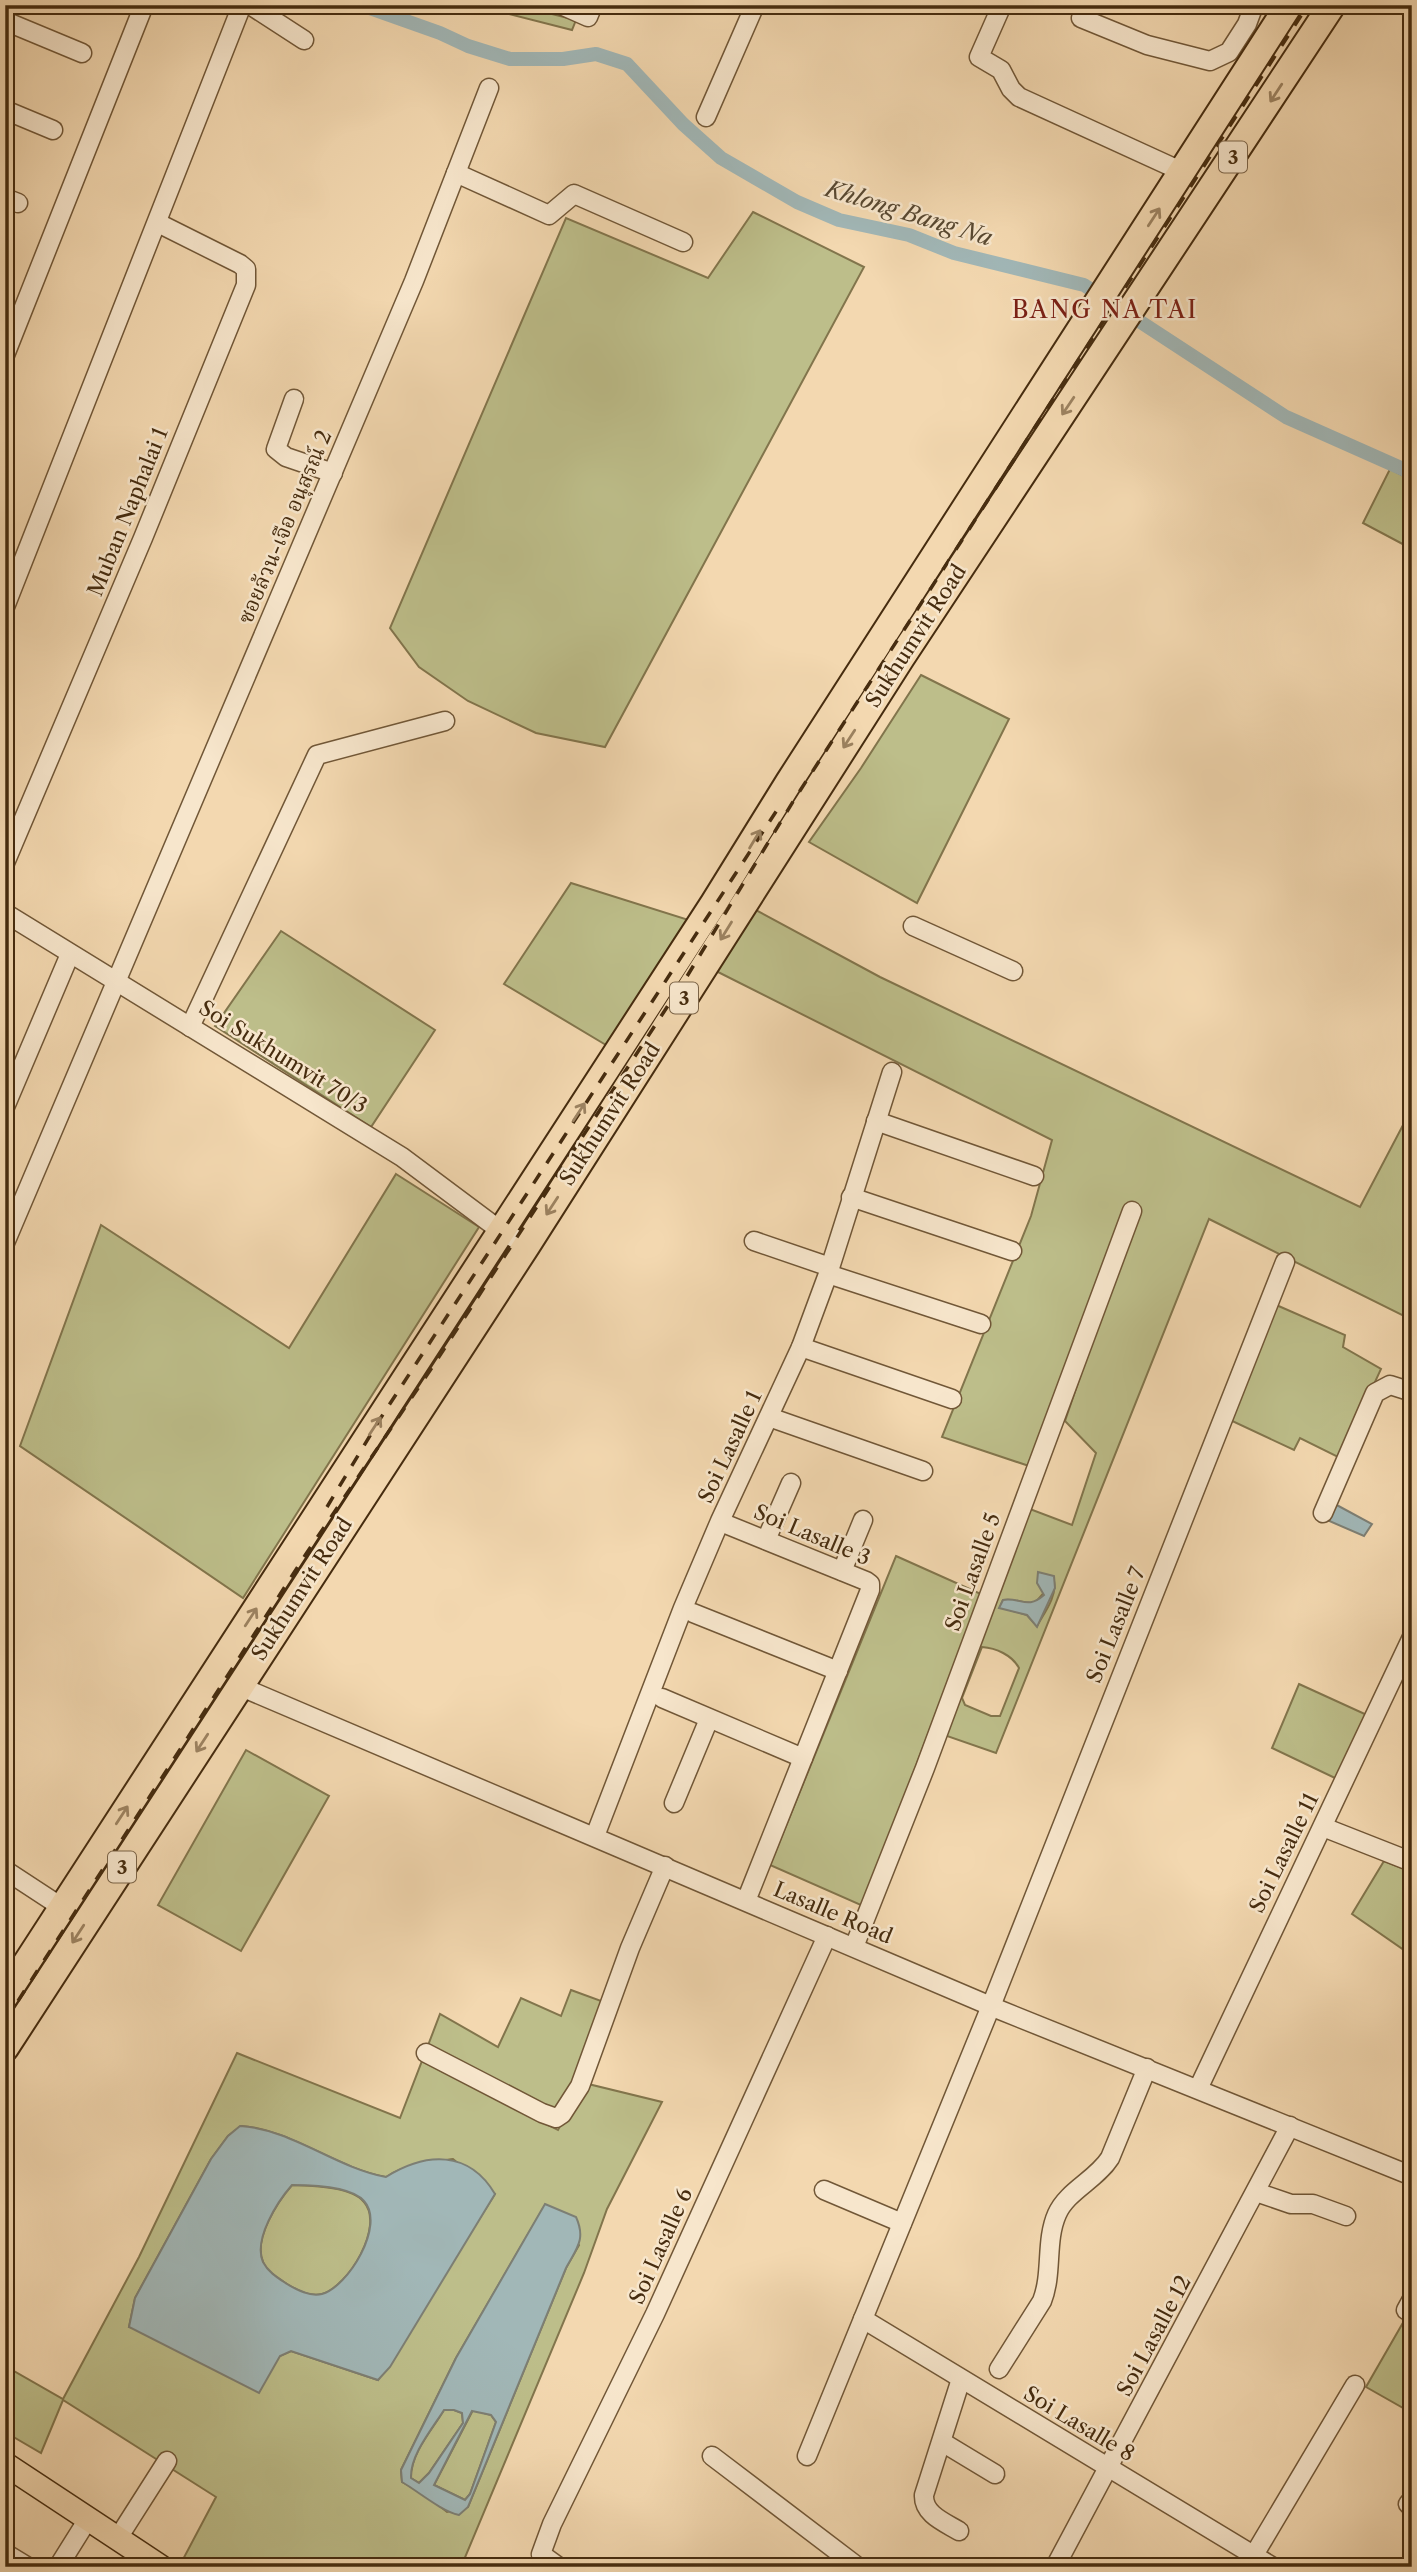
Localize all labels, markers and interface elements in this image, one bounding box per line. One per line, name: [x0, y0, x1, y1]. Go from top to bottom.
one-way arrow: [1269, 83, 1283, 102]
road number: 3: [1219, 141, 1247, 172]
water label: Khlong Bang Na: [820, 174, 996, 252]
one-way arrow: [1148, 208, 1162, 228]
district label: BANG NA TAI: [1012, 295, 1198, 324]
one-way arrow: [1061, 396, 1075, 415]
street label: Muban Naphalai 1: [82, 424, 173, 600]
street label: ซอยล้วน-เจือ อนุสรณ์ 2: [232, 426, 338, 628]
street label: Sukhumvit Road: [860, 559, 971, 712]
one-way arrow: [841, 729, 855, 749]
one-way arrow: [748, 829, 762, 849]
one-way arrow: [718, 920, 732, 940]
road number: 3: [670, 982, 698, 1014]
street label: Soi Sukhumvit 70/3: [195, 995, 372, 1118]
street label: Sukhumvit Road: [554, 1037, 665, 1190]
one-way arrow: [571, 1103, 586, 1122]
one-way arrow: [544, 1195, 558, 1215]
street label: Soi Lasalle 1: [693, 1386, 767, 1507]
one-way arrow: [367, 1417, 382, 1436]
street label: Soi Lasalle 3: [750, 1499, 874, 1570]
street label: Soi Lasalle 5: [940, 1509, 1005, 1634]
street label: Sukhumvit Road: [246, 1512, 357, 1665]
street label: Soi Lasalle 7: [1081, 1563, 1150, 1686]
one-way arrow: [244, 1608, 258, 1627]
one-way arrow: [195, 1733, 209, 1752]
street label: Soi Lasalle 11: [1244, 1789, 1323, 1917]
one-way arrow: [116, 1806, 130, 1826]
road number: 3: [108, 1852, 136, 1882]
street label: Lasalle Road: [770, 1876, 897, 1949]
one-way arrow: [71, 1924, 85, 1943]
street label: Soi Lasalle 6: [624, 2184, 697, 2308]
street label: Soi Lasalle 12: [1111, 2271, 1196, 2400]
street label: Soi Lasalle 8: [1019, 2381, 1139, 2466]

